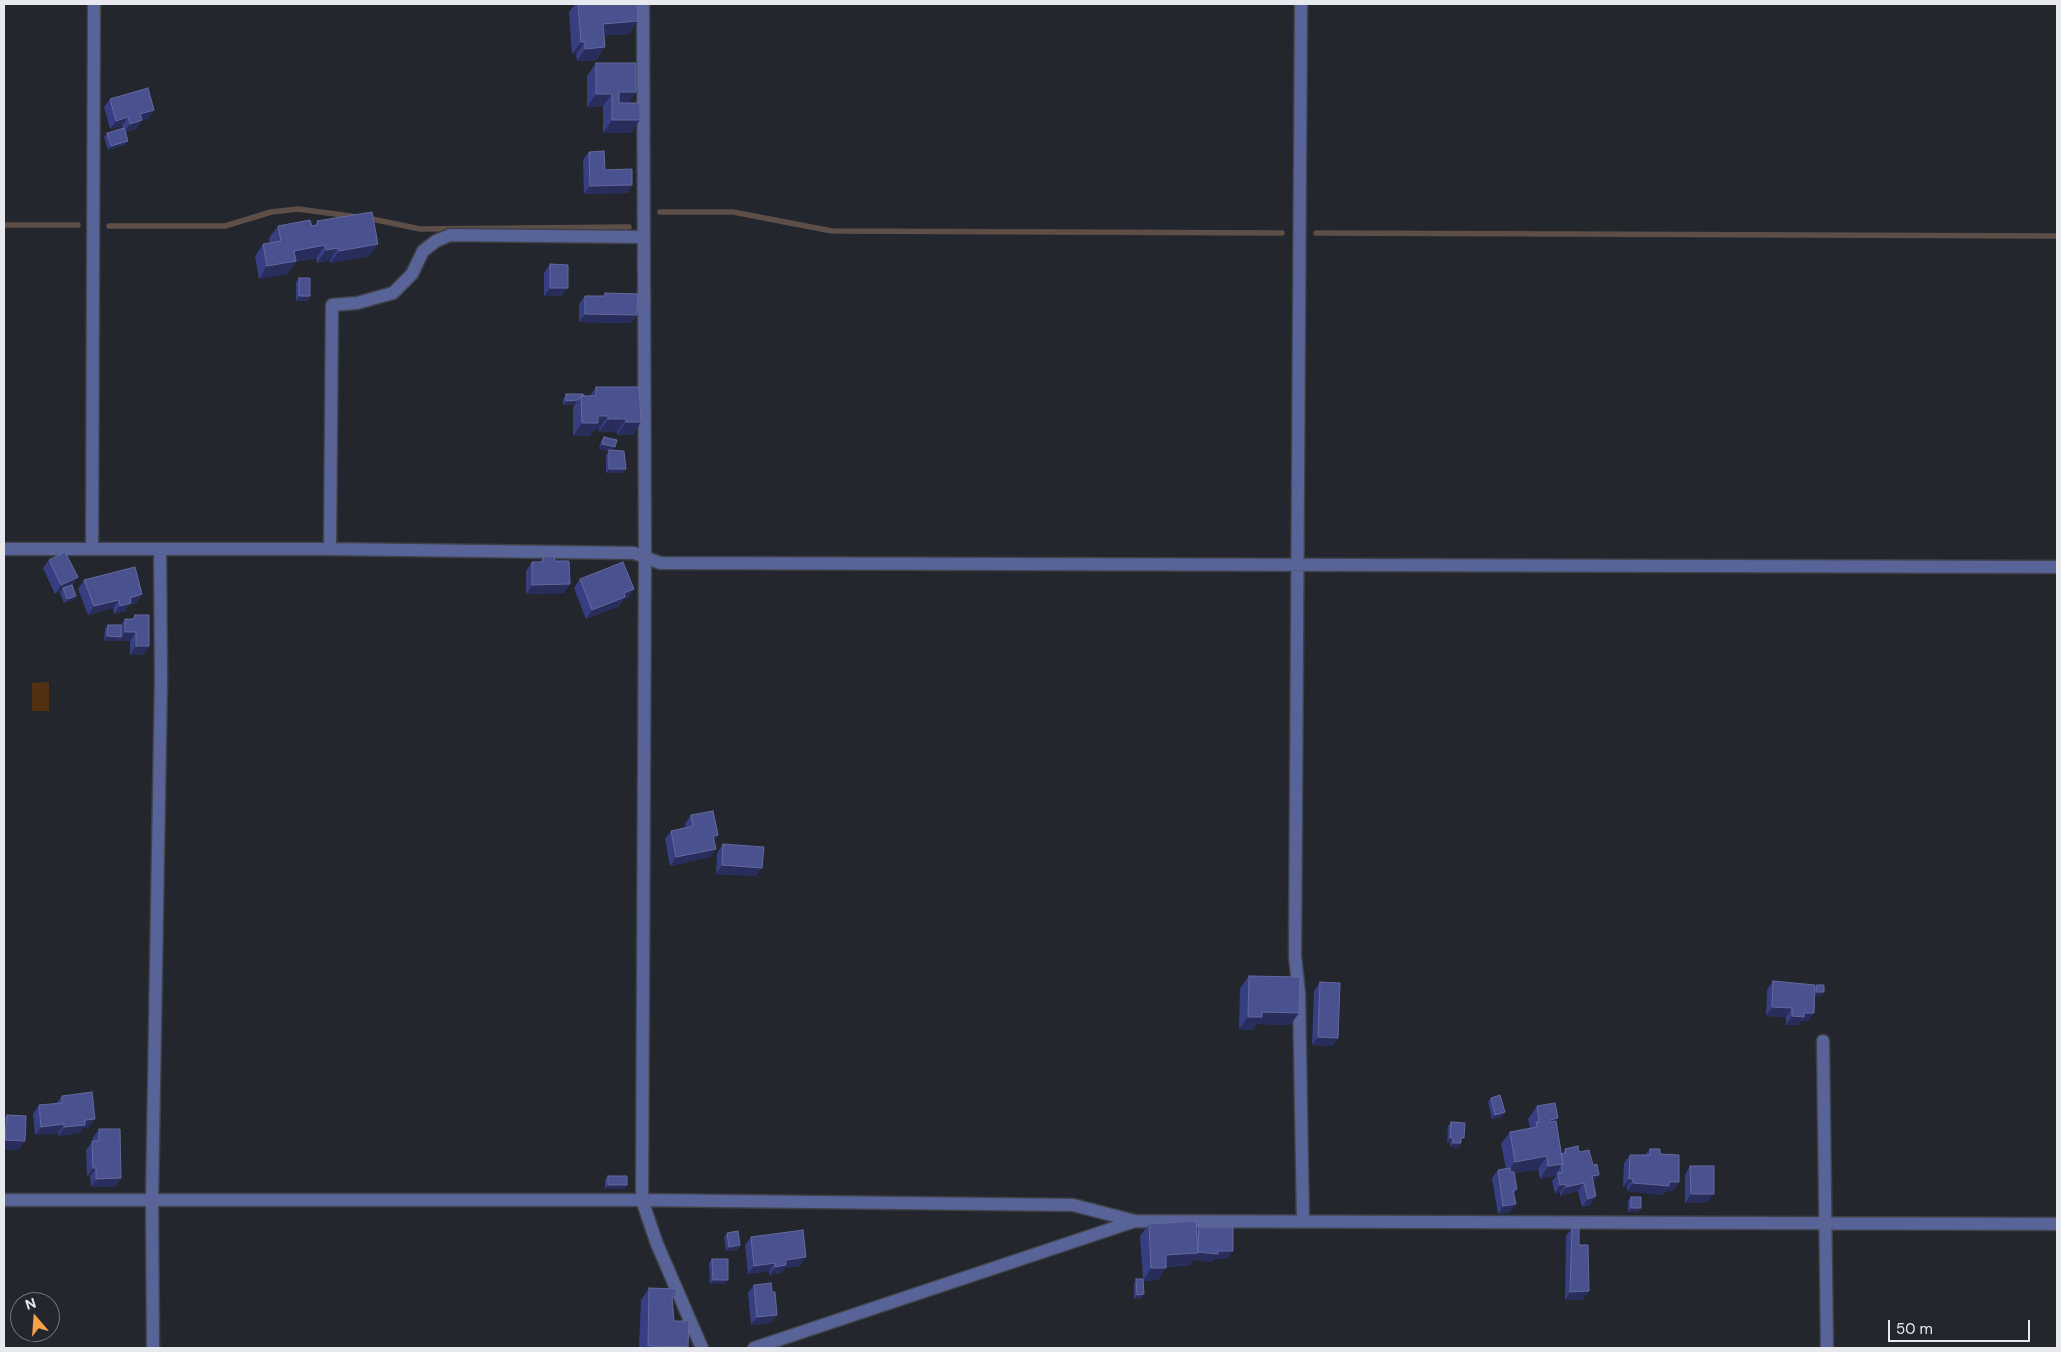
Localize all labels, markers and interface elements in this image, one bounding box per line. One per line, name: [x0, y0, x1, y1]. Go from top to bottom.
north arrow: [10, 1292, 60, 1342]
text: N: [23, 1294, 38, 1314]
scale bar: [1891, 1310, 2034, 1342]
text: 50 m: [1896, 1319, 1933, 1339]

